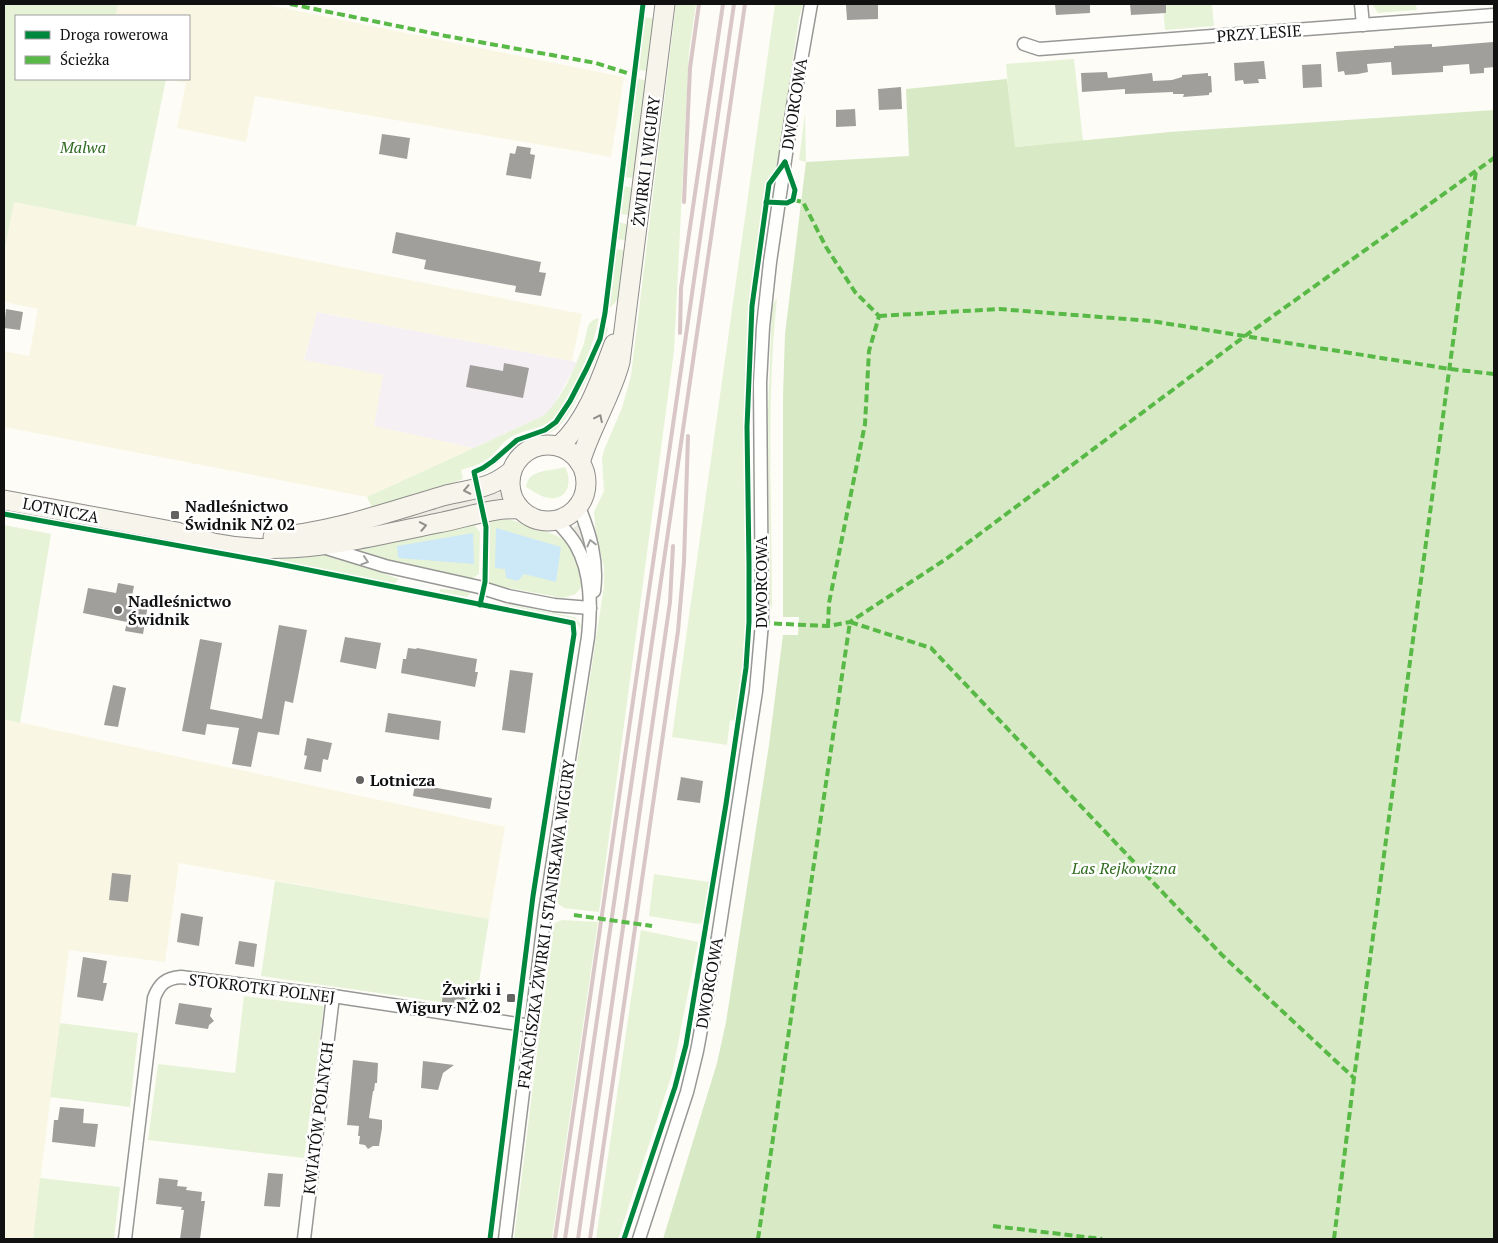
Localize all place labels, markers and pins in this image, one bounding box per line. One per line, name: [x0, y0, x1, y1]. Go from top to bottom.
place label: Nadleśnictwo Świdnik NŻ 02: [185, 495, 295, 535]
marker: Nadleśnictwo Świdnik NŻ 02: [169, 509, 181, 521]
place label: Nadleśnictwo Świdnik: [128, 590, 232, 630]
marker: Nadleśnictwo Świdnik: [112, 604, 124, 616]
place label: Lotnicza: [370, 769, 435, 791]
marker: Lotnicza: [354, 774, 366, 786]
place label: Żwirki i Wigury NŻ 02: [396, 978, 501, 1018]
marker: Żwirki i Wigury NŻ 02: [505, 992, 517, 1004]

